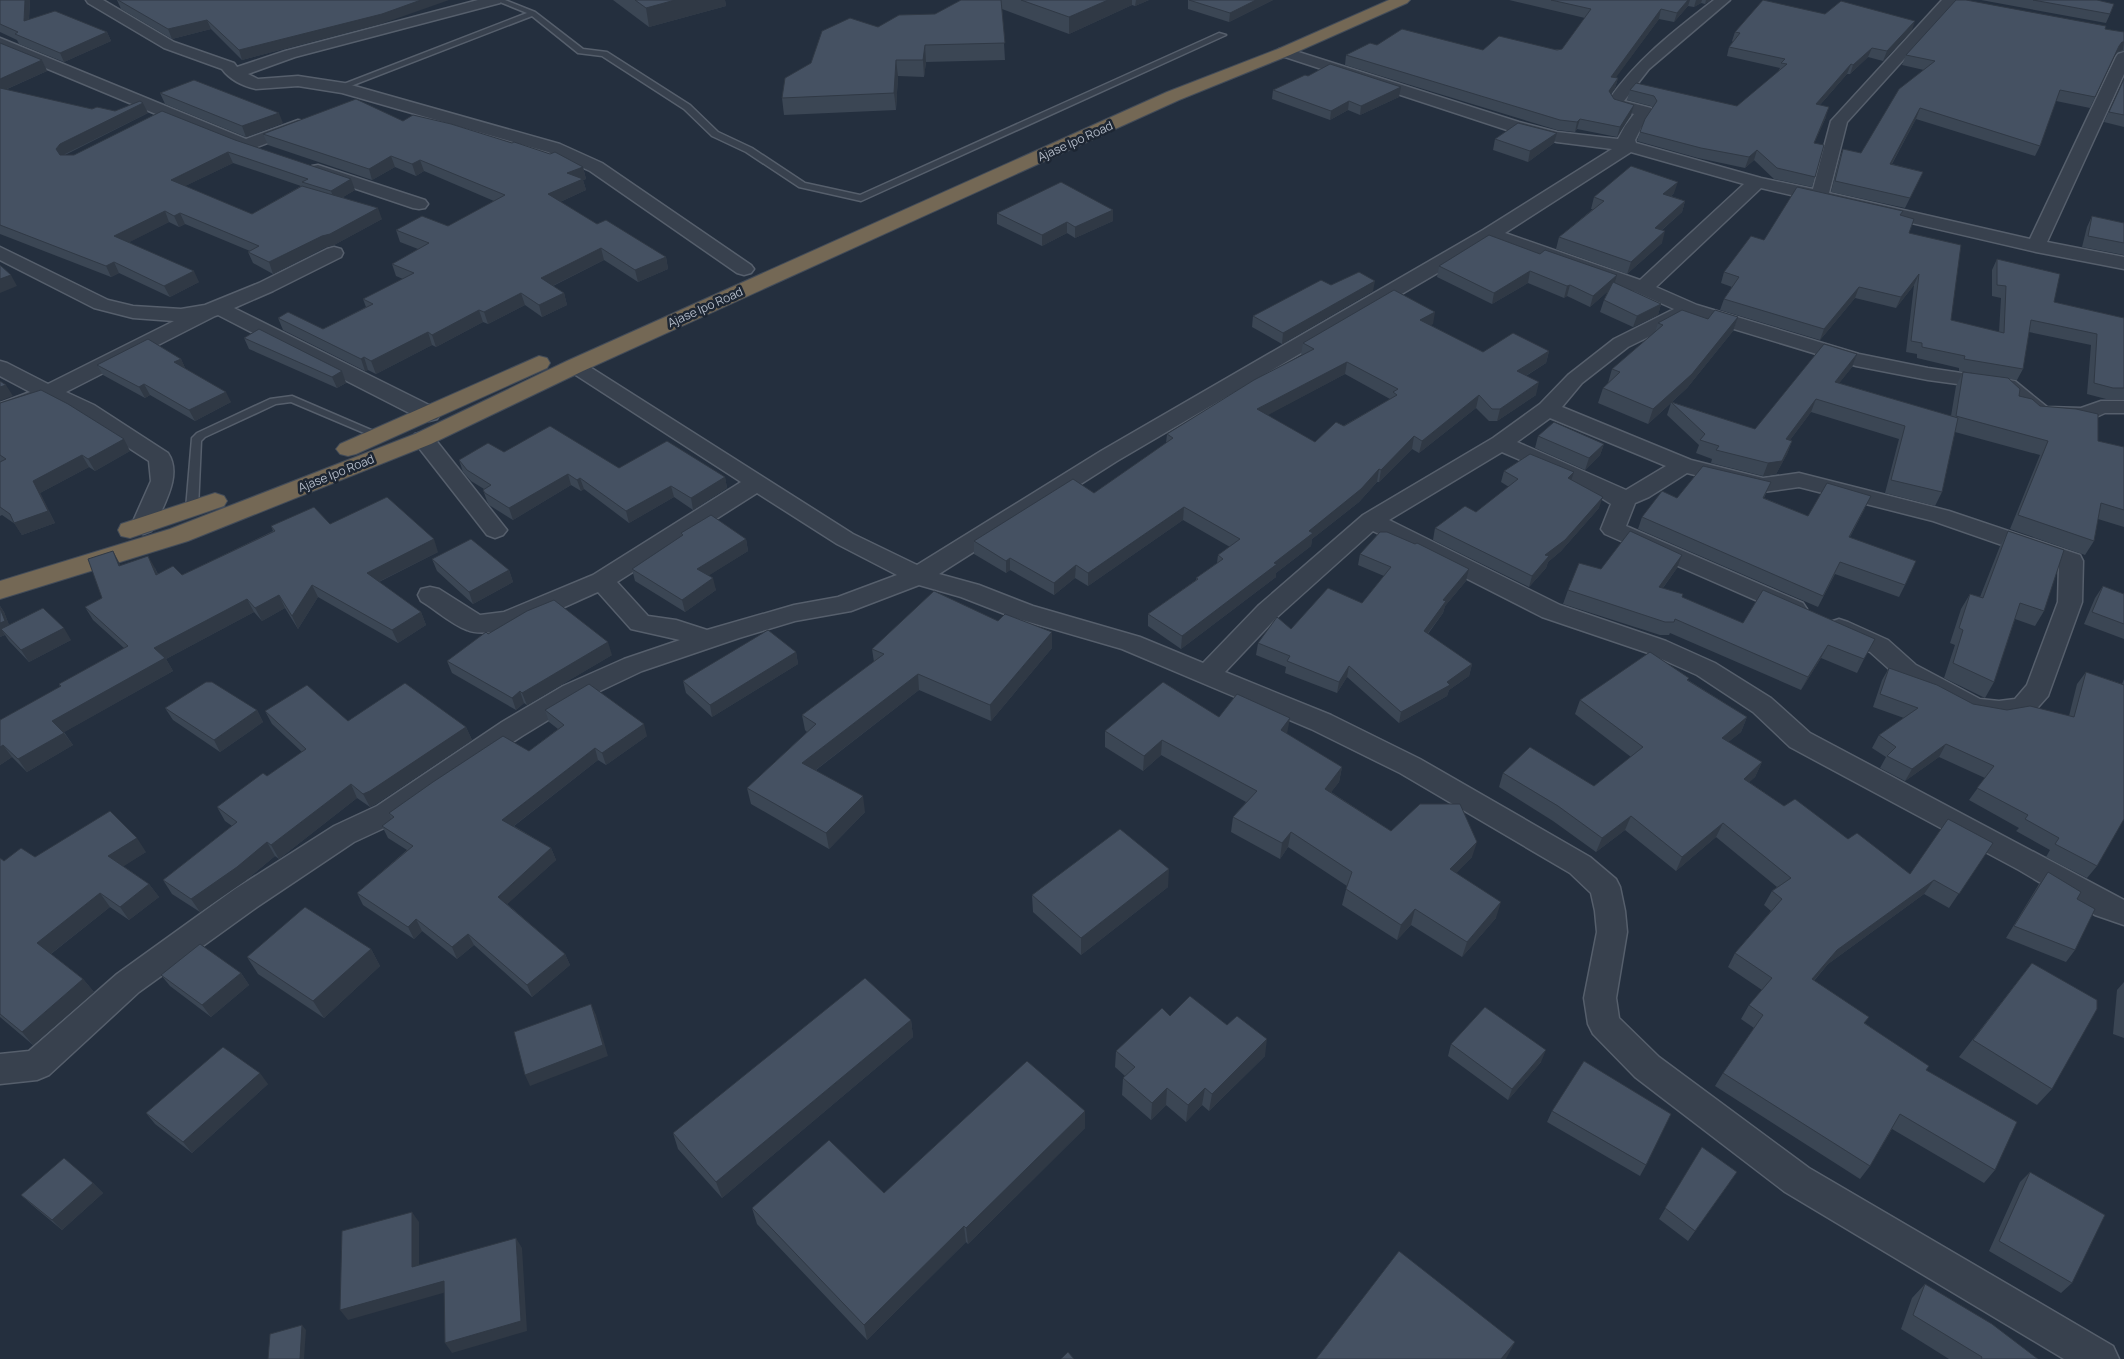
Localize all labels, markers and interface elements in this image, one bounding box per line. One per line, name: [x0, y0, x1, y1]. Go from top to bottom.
street label: Ajase Ipo Road: [1035, 117, 1115, 165]
street label: Ajase Ipo Road: [665, 283, 745, 331]
street label: Ajase Ipo Road: [295, 450, 377, 496]

